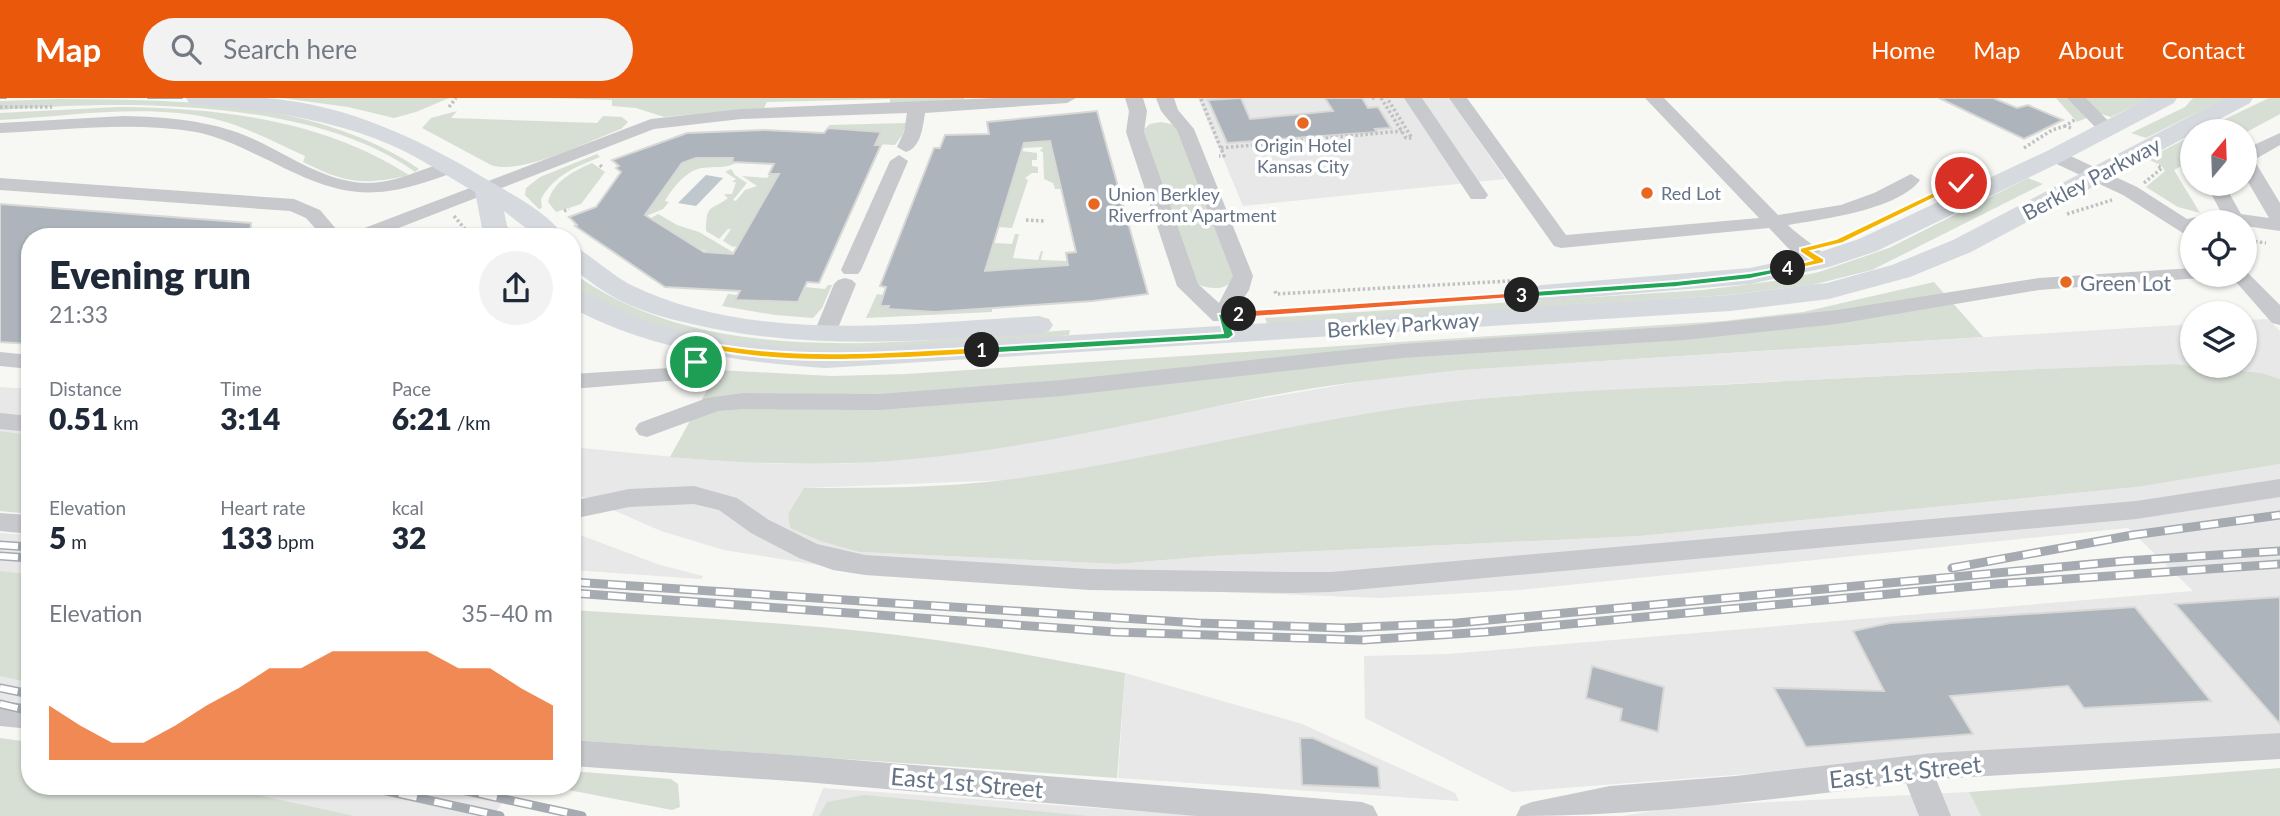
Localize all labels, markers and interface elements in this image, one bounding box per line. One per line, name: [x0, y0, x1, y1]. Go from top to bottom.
search box: [143, 18, 633, 81]
text: Map: [35, 29, 101, 69]
icon: search: [167, 30, 205, 68]
text: Search here: [223, 33, 357, 65]
text: Home: [1871, 35, 1935, 64]
text: Map: [1973, 35, 2021, 64]
text: About: [2059, 35, 2124, 64]
text: Contact: [2162, 35, 2245, 64]
marker: Origin Hotel Kansas City: [1295, 115, 1311, 131]
north arrow: [2180, 119, 2258, 196]
map controls: [2180, 119, 2257, 378]
street label: Berkley Parkway: [2018, 131, 2164, 225]
place label: Origin Hotel Kansas City: [1254, 134, 1352, 177]
pin: [1931, 153, 1991, 213]
icon: check: [1942, 164, 1980, 202]
place label: Red Lot: [1661, 182, 1722, 204]
place label: Union Berkley Riverfront Apartment: [1108, 183, 1277, 226]
marker: Red Lot: [1639, 185, 1655, 201]
marker: Union Berkley Riverfront Apartment: [1086, 196, 1102, 212]
button: locate: [2180, 210, 2257, 287]
pin: 4: [1770, 250, 1806, 286]
text: Evening run: [49, 251, 251, 297]
button: share: [479, 251, 553, 325]
text: 4: [1782, 256, 1793, 279]
place label: Green Lot: [2080, 270, 2171, 295]
marker: Green Lot: [2058, 274, 2074, 290]
pin: 3: [1504, 278, 1540, 312]
text: 3: [1516, 283, 1527, 306]
pin: 2: [1222, 296, 1256, 332]
text: 21:33: [49, 300, 108, 328]
button: layers: [2180, 301, 2257, 378]
text: 2: [1233, 302, 1244, 325]
street label: Berkley Parkway: [1326, 306, 1480, 342]
pin: [666, 332, 726, 392]
pin: 1: [964, 332, 1000, 368]
text: 1: [976, 338, 987, 361]
icon: arrive: [677, 343, 715, 381]
text: Distance: [49, 377, 122, 400]
text: Time: [220, 377, 262, 400]
text: Pace: [392, 377, 431, 400]
text: 0.51: [49, 400, 108, 436]
text: 3:14: [220, 400, 280, 436]
text: 6:21: [392, 400, 452, 436]
text: km: [108, 411, 139, 434]
text: /km: [452, 411, 491, 434]
text: Elevation: [49, 496, 126, 519]
text: Heart rate: [220, 496, 306, 519]
text: kcal: [392, 496, 424, 519]
text: 5: [49, 519, 66, 555]
text: 133: [220, 519, 273, 555]
text: 32: [392, 519, 426, 555]
text: m: [66, 530, 87, 553]
text: bpm: [273, 530, 314, 553]
text: Elevation: [49, 599, 142, 627]
text: 35–40 m: [461, 599, 553, 627]
street label: East 1st Street: [1827, 749, 1983, 793]
street label: East 1st Street: [890, 761, 1045, 803]

